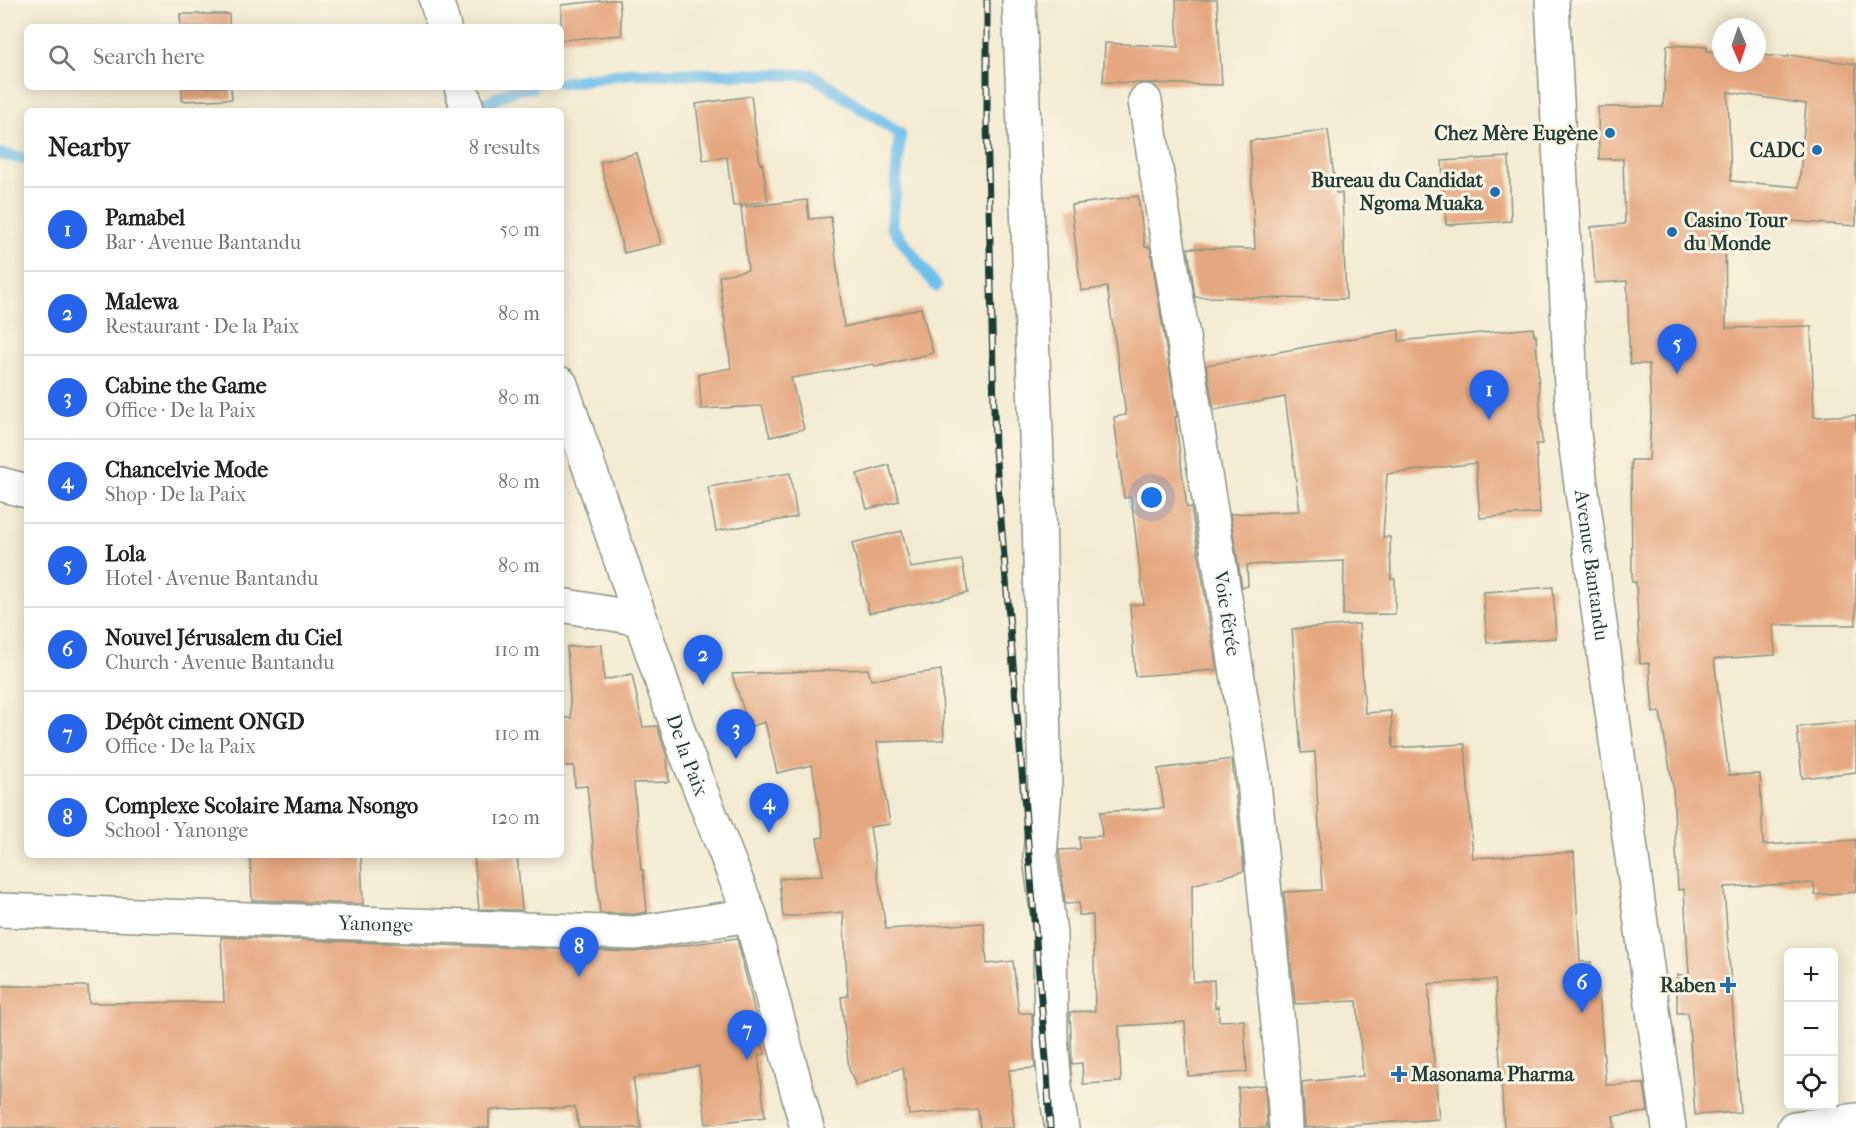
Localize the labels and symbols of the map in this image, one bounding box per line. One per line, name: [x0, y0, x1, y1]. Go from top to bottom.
north arrow: [1712, 18, 1766, 72]
place label: Chez Mère Eugène: [1434, 122, 1598, 145]
marker: Chez Mère Eugène: [1603, 126, 1617, 140]
place label: CADC: [1750, 139, 1805, 162]
marker: CADC: [1810, 143, 1824, 157]
place label: Bureau du Candidat Ngoma Muaka: [1311, 169, 1484, 215]
marker: Bureau du Candidat Ngoma Muaka: [1488, 185, 1502, 199]
place label: Casino Tour du Monde: [1684, 209, 1788, 255]
marker: Casino Tour du Monde: [1665, 225, 1679, 239]
pin: 5: [1658, 324, 1696, 374]
pin: 1: [1470, 370, 1508, 420]
your location: [1137, 483, 1166, 512]
street label: Avenue Bantandu: [1570, 487, 1614, 643]
street label: Voie férée: [1209, 568, 1246, 658]
pin: 2: [684, 636, 722, 685]
pin: 3: [716, 710, 756, 759]
street label: De la Paix: [662, 711, 714, 800]
pin: 4: [750, 784, 788, 833]
street label: Yanonge: [337, 911, 414, 936]
pin: 8: [560, 928, 598, 977]
pin: 6: [1562, 964, 1602, 1013]
place label: Raben: [1660, 974, 1716, 997]
marker: Raben: [1721, 978, 1735, 992]
pin: 7: [728, 1010, 766, 1060]
place label: Masonama Pharma: [1410, 1063, 1575, 1086]
marker: Masonama Pharma: [1392, 1067, 1406, 1081]

